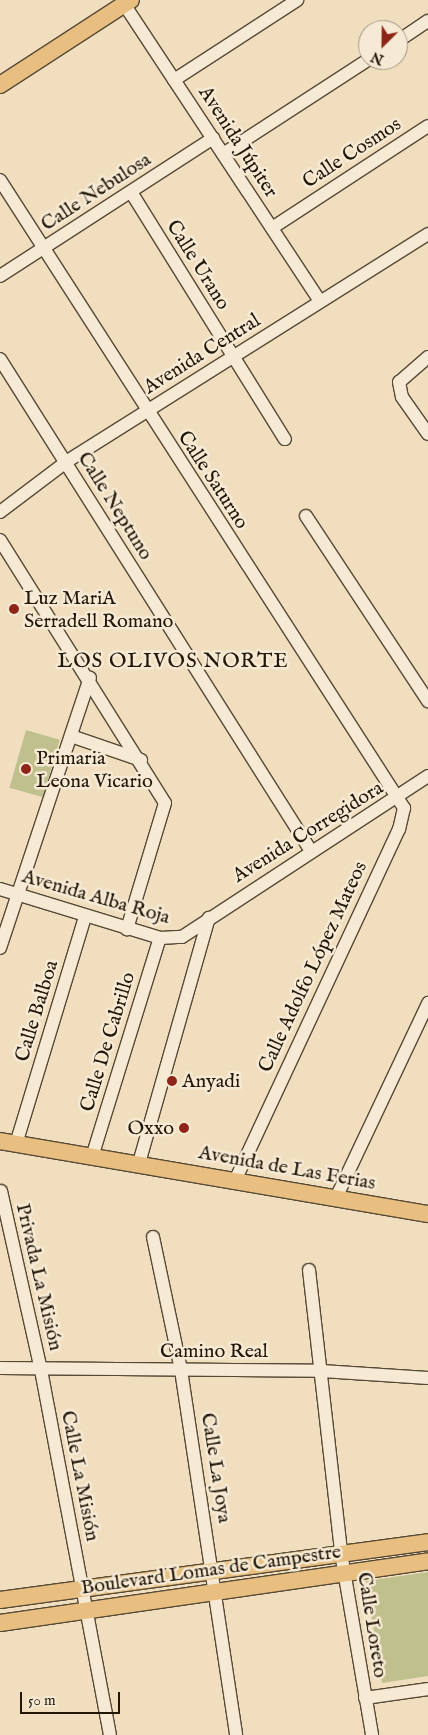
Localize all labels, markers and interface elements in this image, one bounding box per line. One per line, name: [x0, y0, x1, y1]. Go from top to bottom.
north arrow: [358, 20, 408, 70]
text: N: [368, 47, 387, 69]
street label: Avenida Júpiter: [193, 82, 283, 202]
street label: Calle Cosmos: [298, 112, 406, 194]
street label: Calle Nebulosa: [37, 148, 155, 236]
street label: Calle Urano: [161, 216, 235, 314]
street label: Avenida Central: [139, 309, 265, 399]
street label: Calle Saturno: [172, 426, 254, 534]
street label: Calle Neptuno: [72, 448, 158, 564]
place label: Luz MariA Serradell Romano: [24, 586, 173, 633]
marker: Luz MariA Serradell Romano: [8, 603, 20, 615]
district label: LOS OLIVOS NORTE: [55, 649, 291, 675]
place label: Primaria Leona Vicario: [36, 746, 153, 793]
marker: Primaria Leona Vicario: [20, 763, 32, 775]
street label: Avenida Corregidora: [228, 776, 388, 888]
street label: Calle Adolfo López Mateos: [253, 858, 373, 1076]
street label: Avenida Alba Roja: [19, 864, 173, 930]
street label: Calle Balboa: [10, 957, 64, 1065]
street label: Calle De Cabrillo: [75, 969, 141, 1115]
place label: Anyadi: [182, 1069, 240, 1093]
marker: Anyadi: [166, 1075, 178, 1087]
place label: Oxxo: [127, 1116, 174, 1140]
marker: Oxxo: [178, 1122, 190, 1134]
street label: Avenida de Las Ferias: [197, 1141, 377, 1195]
street label: Privada La Misión: [10, 1201, 68, 1353]
street label: Camino Real: [160, 1339, 268, 1363]
street label: Calle La Misión: [56, 1409, 104, 1543]
street label: Calle La Joya: [195, 1411, 237, 1525]
street label: Boulevard Lomas de Campestre: [79, 1540, 343, 1600]
street label: Calle Loreto: [352, 1570, 392, 1680]
scale bar: [22, 1682, 122, 1714]
text: 50 m: [28, 1691, 56, 1710]

